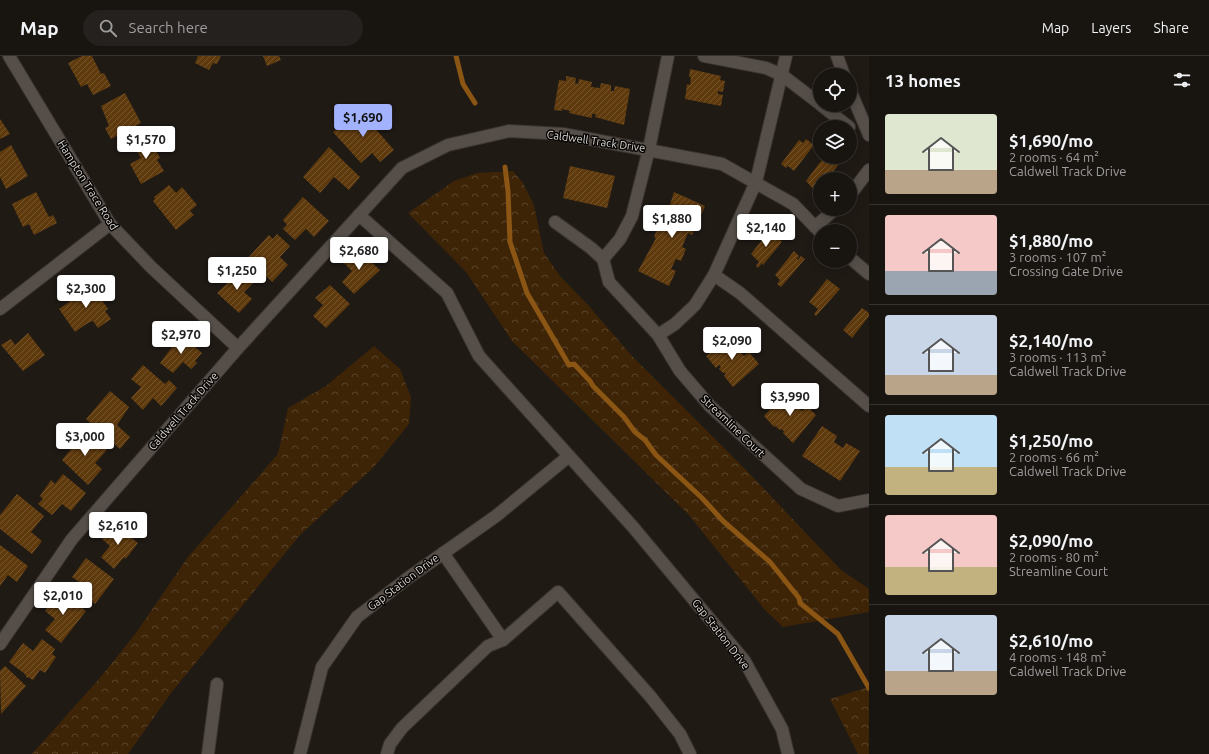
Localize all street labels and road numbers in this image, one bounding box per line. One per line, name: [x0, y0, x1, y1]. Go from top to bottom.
street label: Caldwell Track Drive: [546, 128, 646, 154]
street label: Hampton Trace Road: [56, 138, 120, 232]
street label: Caldwell Track Drive: [146, 370, 220, 452]
street label: Streamline Court: [699, 393, 768, 460]
street label: Gap Station Drive: [365, 551, 441, 613]
street label: Gap Station Drive: [690, 596, 752, 672]

